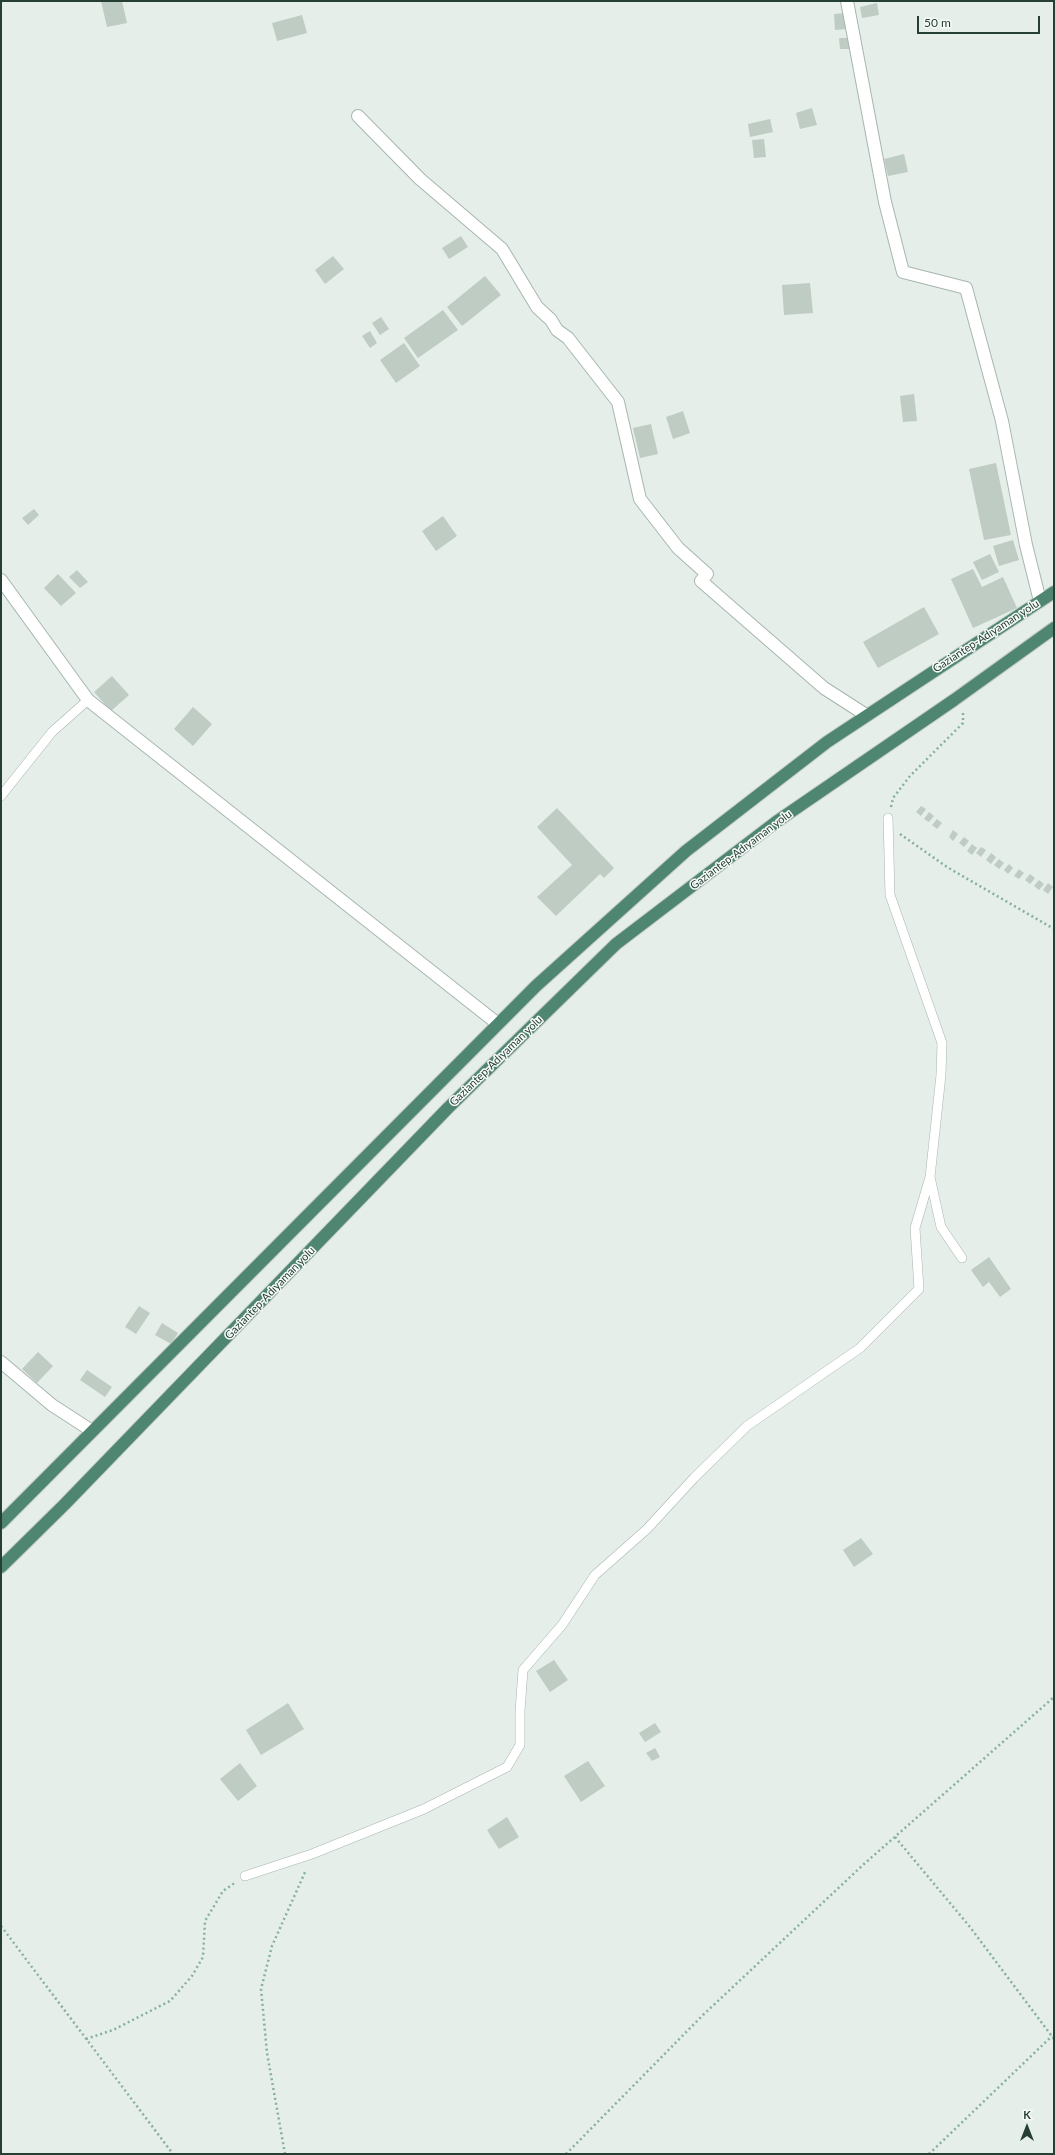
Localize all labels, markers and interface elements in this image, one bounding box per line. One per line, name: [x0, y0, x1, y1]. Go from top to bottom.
scale bar: [919, 8, 1042, 34]
text: 50 m: [924, 15, 951, 30]
street label: Gaziantep-Adıyaman yolu: [931, 597, 1041, 675]
street label: Gaziantep-Adıyaman yolu: [688, 808, 794, 892]
street label: Gaziantep-Adıyaman yolu: [447, 1013, 545, 1109]
street label: Gaziantep-Adıyaman yolu: [222, 1244, 318, 1342]
north arrow: [1007, 2107, 1047, 2147]
text: K: [1023, 2108, 1031, 2121]

